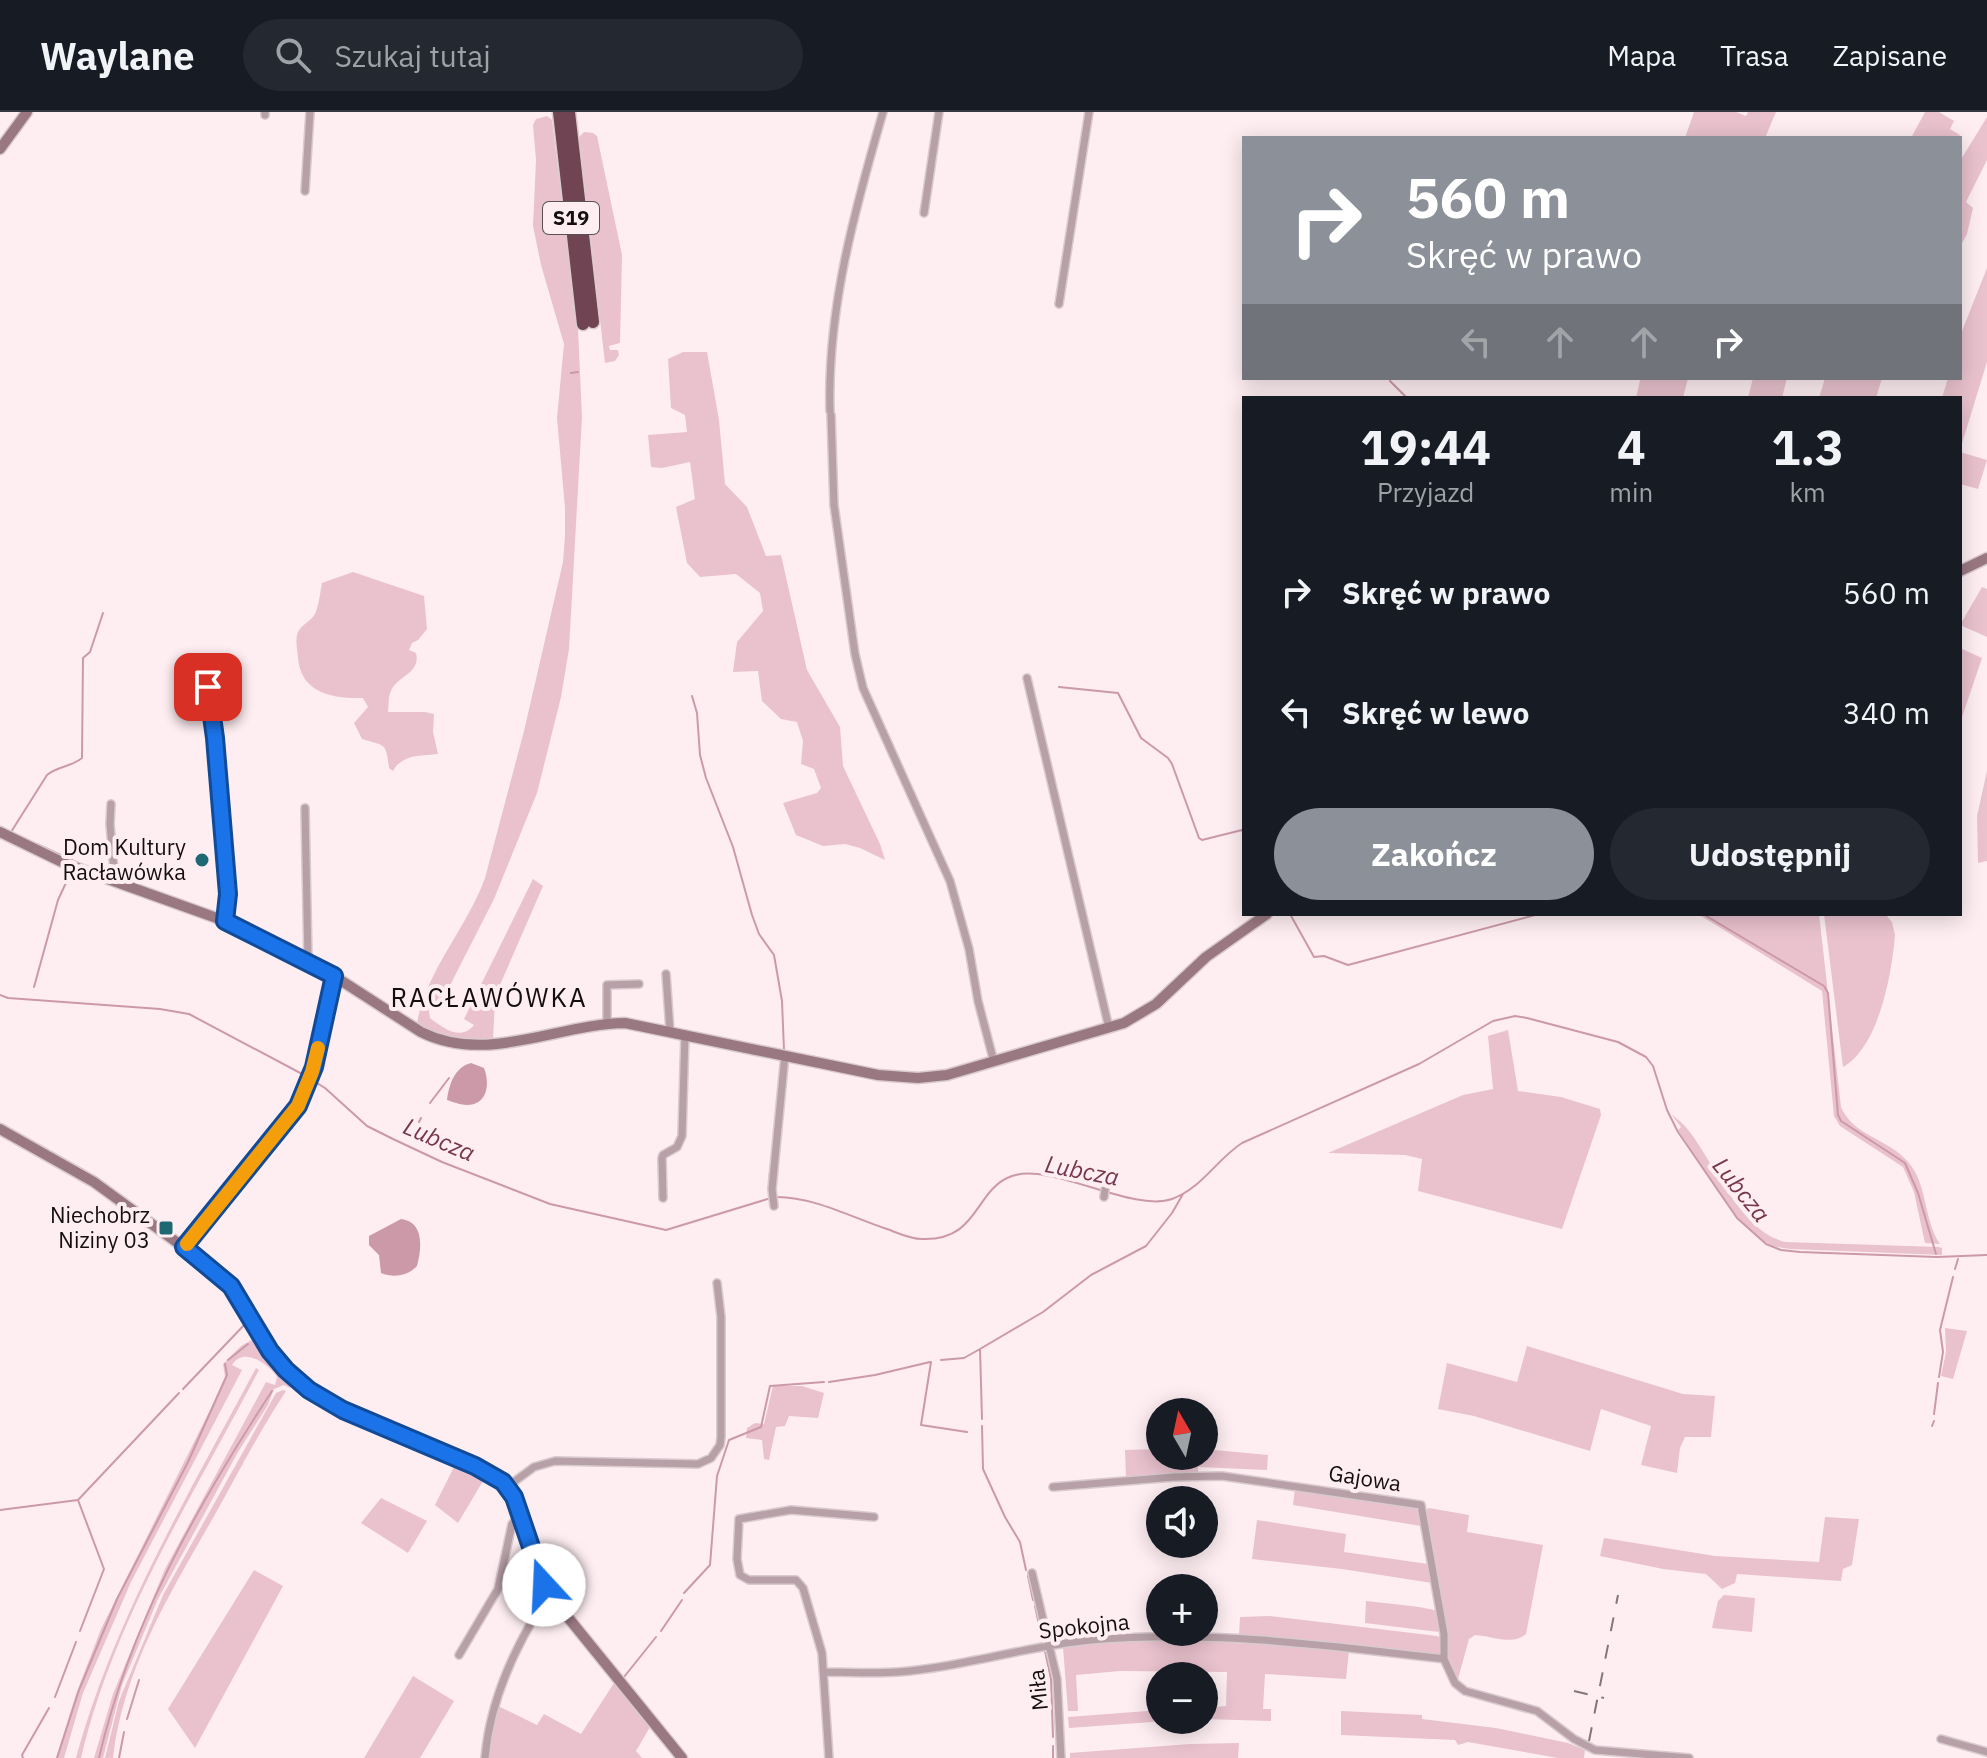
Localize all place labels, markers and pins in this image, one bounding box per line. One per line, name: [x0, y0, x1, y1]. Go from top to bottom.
pin: [174, 653, 242, 721]
place label: Dom Kultury Racławówka: [62, 832, 186, 886]
marker: Dom Kultury Racławówka: [193, 851, 211, 869]
place label: Niechobrz Niziny 03: [50, 1200, 150, 1254]
marker: Niechobrz Niziny 03: [157, 1219, 175, 1237]

